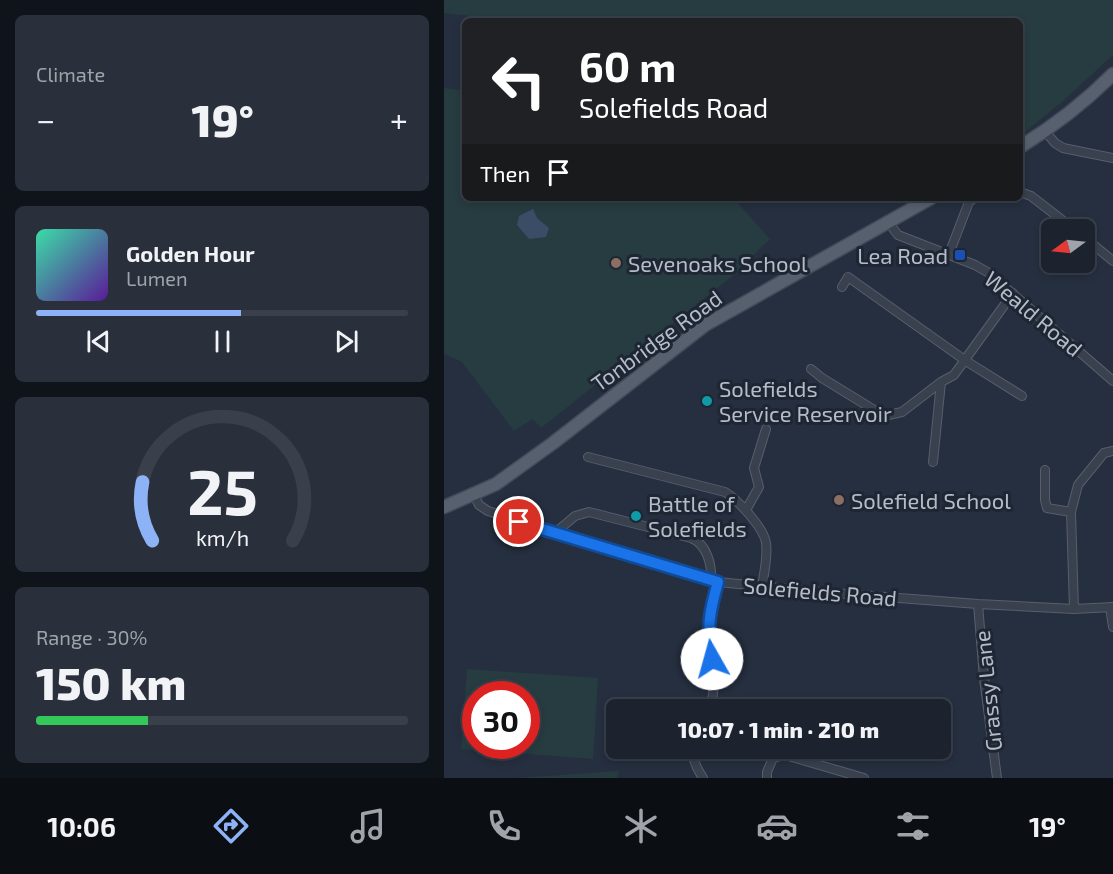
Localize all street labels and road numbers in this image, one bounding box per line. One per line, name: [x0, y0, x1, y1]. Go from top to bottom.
street label: Weald Road: [980, 265, 1088, 361]
street label: Tonbridge Road: [586, 284, 726, 396]
street label: Solefields Road: [742, 571, 898, 611]
street label: Grassy Lane: [968, 629, 1006, 753]

